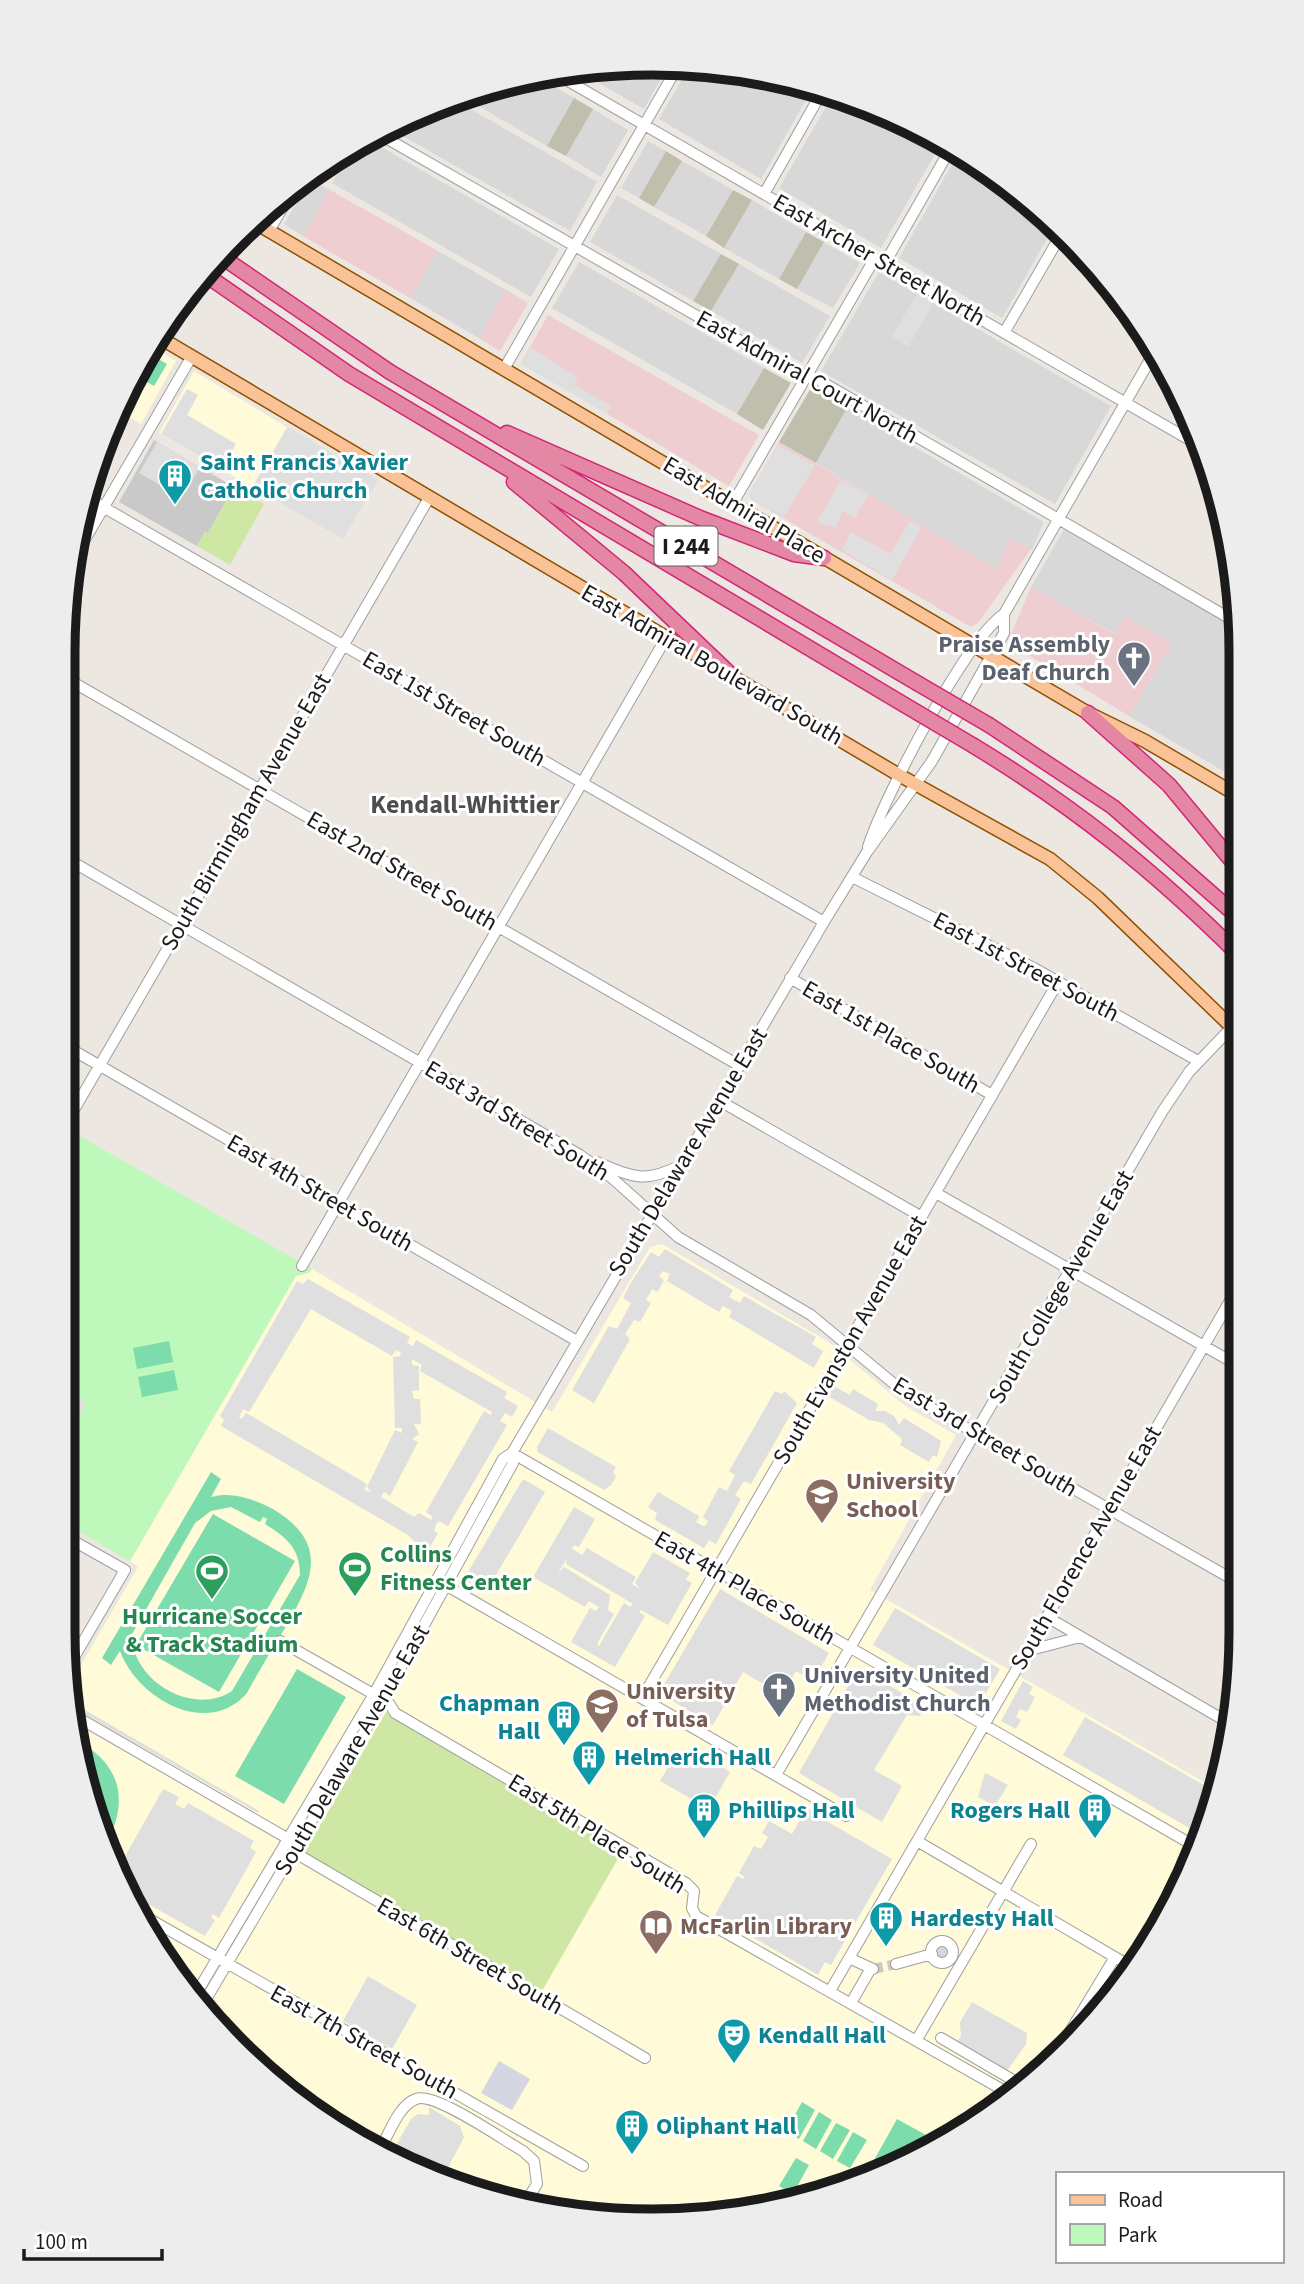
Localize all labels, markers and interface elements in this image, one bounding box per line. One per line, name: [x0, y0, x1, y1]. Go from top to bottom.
street label: East Archer Street North: [766, 185, 992, 335]
street label: East Admiral Court North: [690, 301, 924, 453]
place label: Saint Francis Xavier Catholic Church: [200, 445, 409, 508]
street label: East Admiral Place: [656, 448, 832, 572]
building icon: Saint Francis Xavier Catholic Church: [156, 457, 194, 506]
road number: I 244: [654, 526, 718, 566]
street label: East Admiral Boulevard South: [574, 575, 850, 755]
place label: Praise Assembly Deaf Church: [938, 627, 1110, 690]
church icon: Praise Assembly Deaf Church: [1115, 639, 1153, 688]
street label: East 1st Street South: [356, 642, 552, 776]
street label: South Birmingham Avenue East: [152, 667, 340, 957]
district label: Kendall-Whittier: [370, 786, 560, 823]
street label: East 2nd Street South: [300, 802, 504, 940]
street label: East 1st Street South: [927, 903, 1125, 1031]
street label: East 1st Place South: [795, 972, 987, 1102]
street label: South Delaware Avenue East: [600, 1021, 776, 1283]
street label: East 3rd Street South: [418, 1052, 616, 1190]
street label: East 4th Street South: [220, 1125, 420, 1261]
street label: South College Avenue East: [980, 1163, 1142, 1411]
street label: South Evanston Avenue East: [764, 1209, 936, 1471]
street label: East 3rd Street South: [886, 1368, 1084, 1506]
street label: South Florence Avenue East: [1002, 1419, 1170, 1677]
place label: University School: [846, 1464, 956, 1527]
school or university icon: University School: [803, 1476, 841, 1525]
street label: East 4th Place South: [648, 1522, 842, 1654]
place label: Collins Fitness Center: [380, 1537, 532, 1600]
sports icon: Collins Fitness Center: [336, 1549, 374, 1598]
sports icon: Hurricane Soccer & Track Stadium: [193, 1552, 231, 1601]
place label: Hurricane Soccer & Track Stadium: [122, 1599, 302, 1662]
street label: South Delaware Avenue East: [266, 1618, 438, 1882]
place label: University United Methodist Church: [804, 1658, 991, 1721]
church icon: University United Methodist Church: [760, 1670, 798, 1719]
place label: University of Tulsa: [626, 1674, 736, 1737]
place label: Chapman Hall: [439, 1686, 540, 1749]
school or university icon: University of Tulsa: [583, 1686, 621, 1735]
building icon: Chapman Hall: [545, 1698, 583, 1747]
building icon: Helmerich Hall: [570, 1738, 608, 1787]
place label: Helmerich Hall: [614, 1740, 771, 1775]
street label: East 5th Place South: [501, 1765, 693, 1903]
building icon: Phillips Hall: [685, 1791, 723, 1840]
building icon: Rogers Hall: [1076, 1791, 1114, 1840]
place label: Phillips Hall: [728, 1793, 855, 1828]
place label: Rogers Hall: [950, 1793, 1070, 1828]
street label: East 6th Street South: [370, 1888, 570, 2024]
building icon: Hardesty Hall: [867, 1899, 905, 1948]
place label: Hardesty Hall: [910, 1901, 1054, 1936]
library icon: McFarlin Library: [637, 1907, 675, 1956]
place label: McFarlin Library: [680, 1909, 852, 1944]
street label: East 7th Street South: [264, 1976, 464, 2108]
theatre icon: Kendall Hall: [715, 2016, 753, 2065]
place label: Kendall Hall: [758, 2018, 886, 2053]
building icon: Oliphant Hall: [613, 2107, 651, 2156]
place label: Oliphant Hall: [656, 2109, 796, 2144]
legend: [1056, 2172, 1283, 2263]
text: Road: [1118, 2185, 1163, 2215]
scale bar: [24, 2218, 163, 2262]
text: Park: [1118, 2220, 1158, 2250]
text: 100 m: [35, 2227, 88, 2257]

